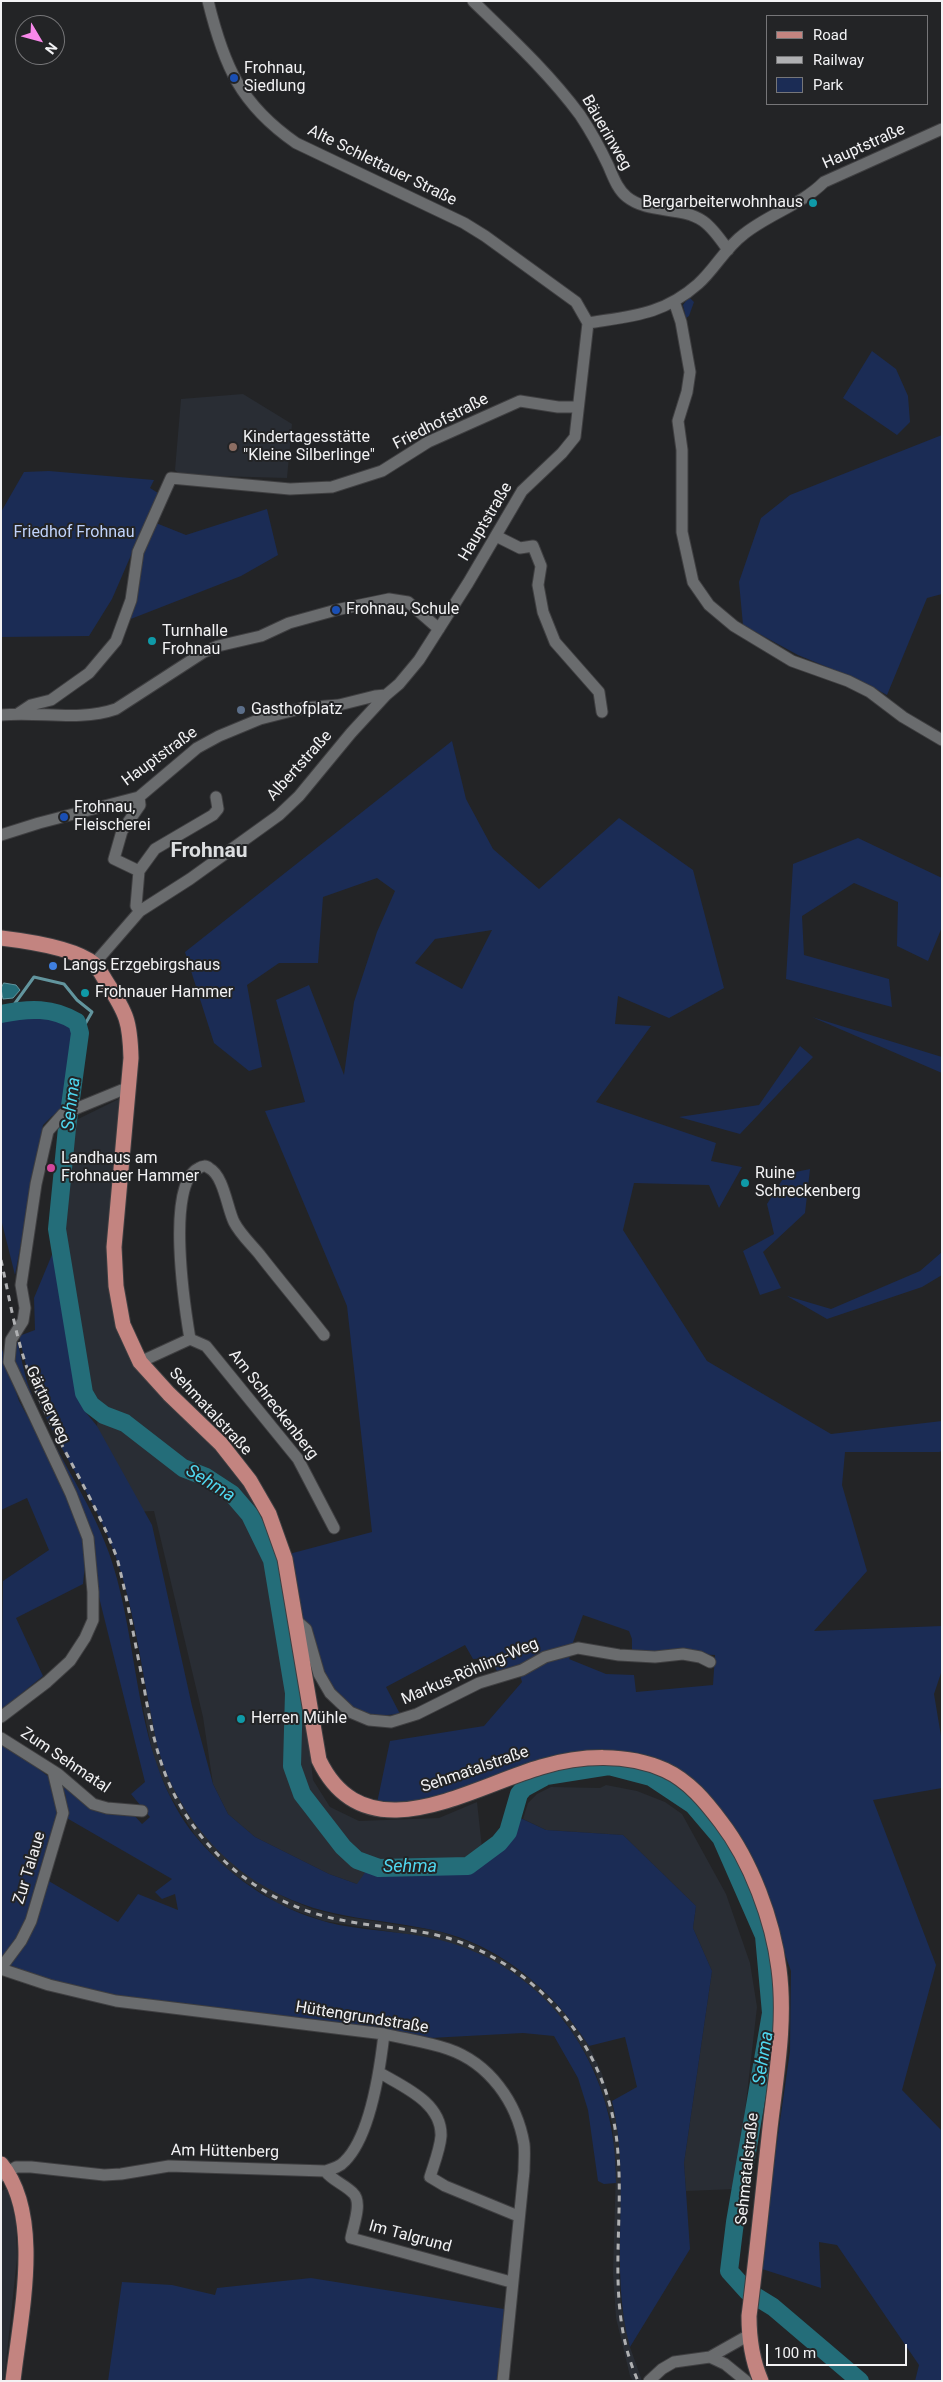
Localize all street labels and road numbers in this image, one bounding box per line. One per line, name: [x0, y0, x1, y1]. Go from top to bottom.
street label: Bäuerinweg: [577, 92, 635, 174]
street label: Hauptstraße: [820, 120, 908, 174]
street label: Alte Schlettauer Straße: [304, 122, 460, 210]
street label: Friedhofstraße: [390, 390, 492, 454]
street label: Hauptstraße: [455, 479, 517, 565]
street label: Hauptstraße: [119, 723, 201, 791]
street label: Albertstraße: [263, 727, 337, 805]
street label: Am Schreckenberg: [224, 1346, 322, 1464]
street label: Gärtnerweg: [21, 1363, 73, 1447]
street label: Sehmatalstraße: [165, 1364, 255, 1460]
street label: Markus-Röhling-Weg: [399, 1634, 541, 1710]
street label: Zum Sehmatal: [17, 1724, 113, 1798]
street label: Sehmatalstraße: [419, 1743, 531, 1797]
street label: Zur Talaue: [10, 1829, 50, 1907]
street label: Hüttengrundstraße: [294, 1998, 430, 2038]
street label: Sehmatalstraße: [733, 2112, 763, 2226]
street label: Am Hüttenberg: [171, 2141, 279, 2163]
street label: Im Talgrund: [367, 2217, 453, 2257]

